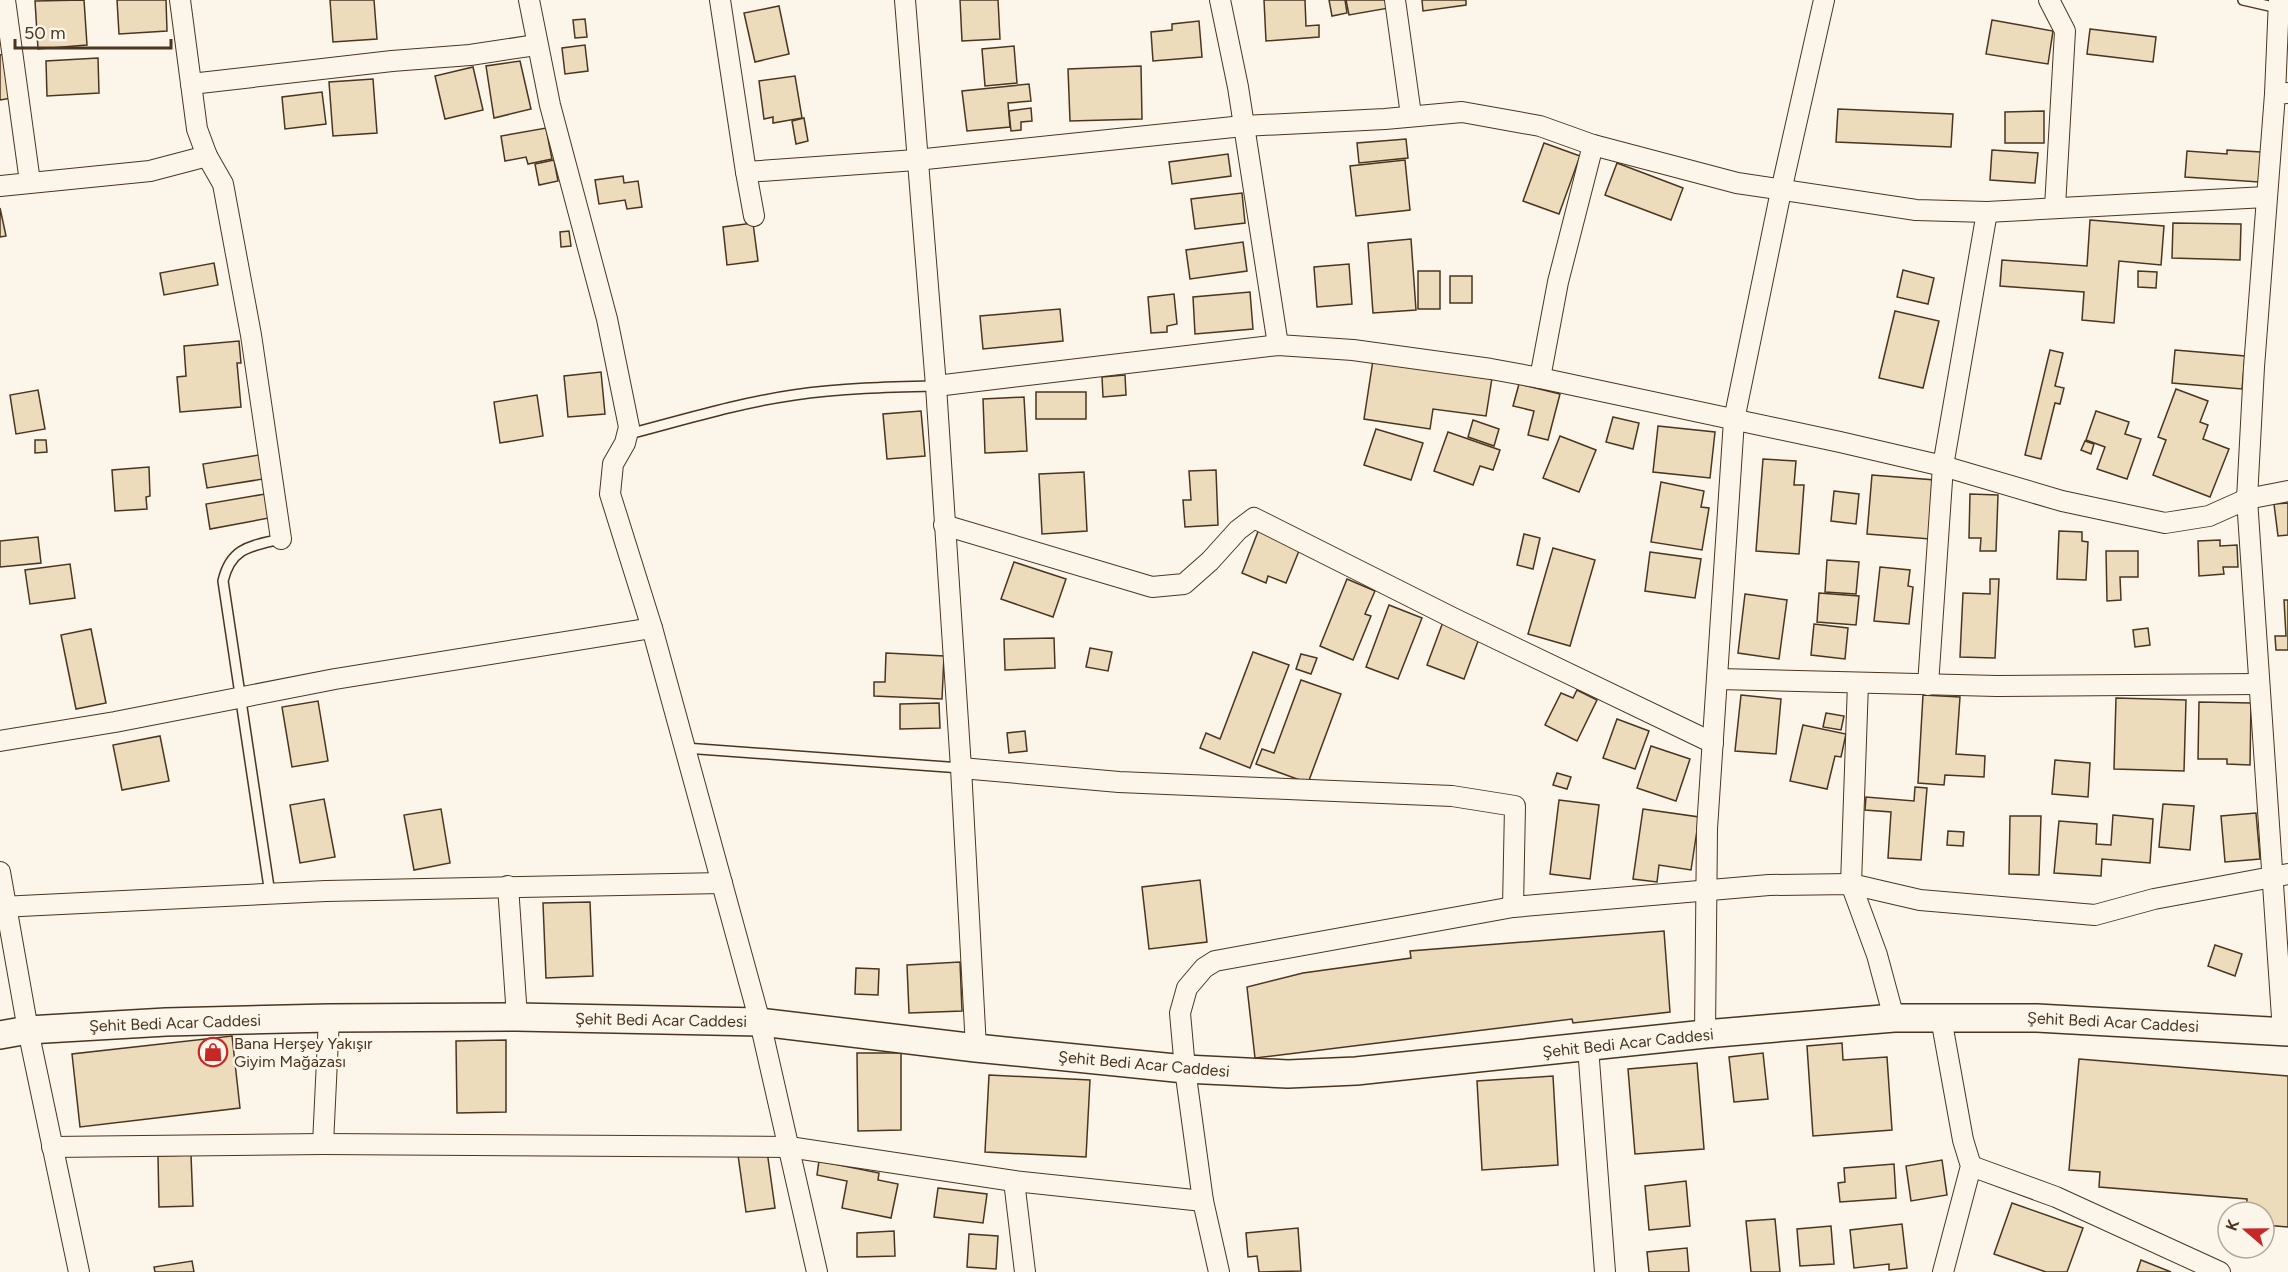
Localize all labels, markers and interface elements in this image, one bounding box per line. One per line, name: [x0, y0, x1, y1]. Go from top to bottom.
scale bar: [15, 12, 171, 50]
text: 50 m: [24, 22, 66, 44]
street label: Şehit Bedi Acar Caddesi: [2027, 1008, 2199, 1036]
street label: Şehit Bedi Acar Caddesi: [575, 1009, 747, 1031]
street label: Şehit Bedi Acar Caddesi: [89, 1011, 261, 1035]
street label: Şehit Bedi Acar Caddesi: [1541, 1025, 1715, 1061]
place label: Bana Herşey Yakışır Giyim Mağazası: [234, 1034, 373, 1071]
shop icon: Bana Herşey Yakışır Giyim Mağazası: [197, 1036, 229, 1068]
street label: Şehit Bedi Acar Caddesi: [1057, 1047, 1231, 1081]
north arrow: [2216, 1200, 2276, 1260]
text: K: [2222, 1216, 2243, 1233]

